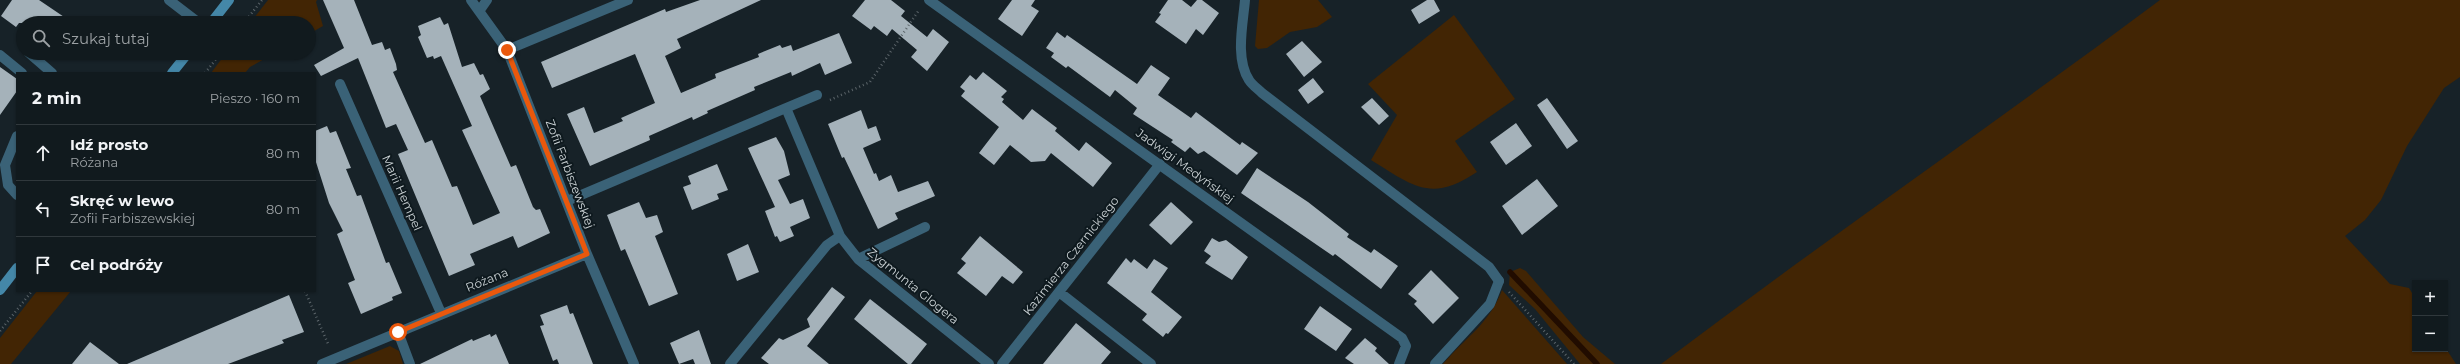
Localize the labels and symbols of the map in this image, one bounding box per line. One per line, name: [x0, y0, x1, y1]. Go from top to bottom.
route end: [498, 41, 516, 59]
street label: Zofii Farbiszewskiej: [543, 117, 598, 230]
street label: Jadwigi Medyńskiej: [1132, 124, 1237, 206]
street label: Marii Hempel: [379, 153, 426, 233]
street label: Kazimierza Czernickiego: [1019, 193, 1122, 318]
street label: Zygmunta Glogera: [865, 244, 962, 327]
street label: Różana: [463, 264, 510, 295]
route start: [389, 323, 407, 341]

